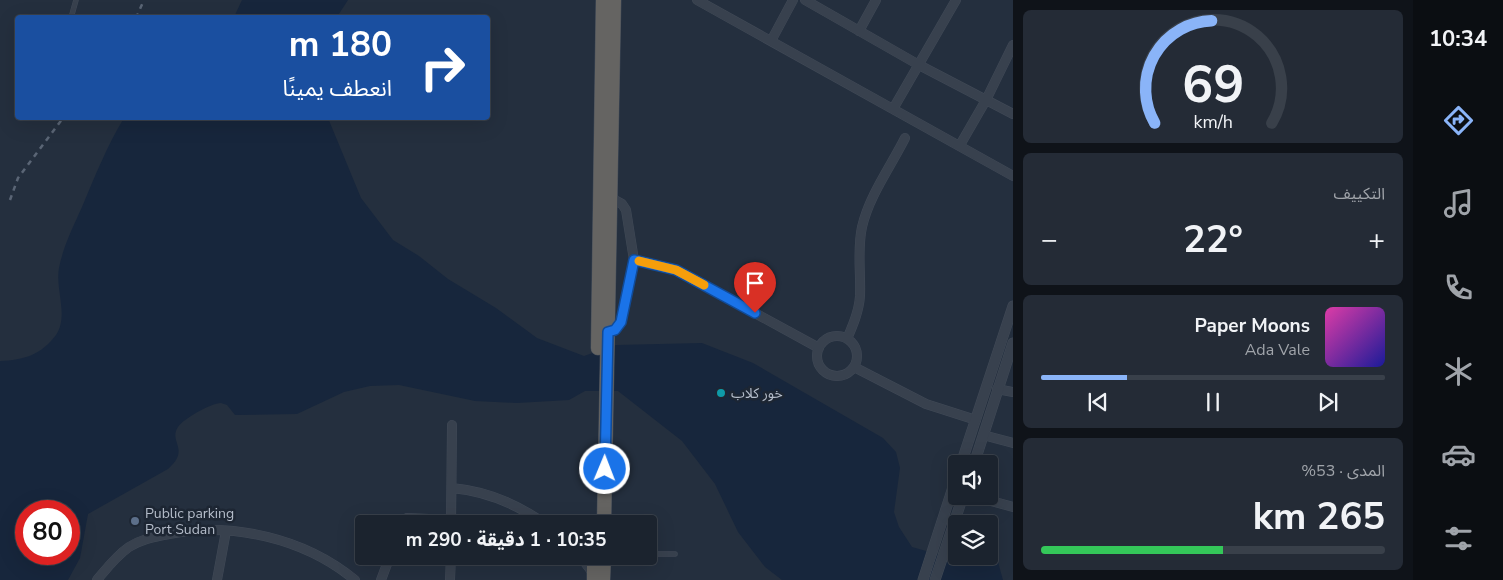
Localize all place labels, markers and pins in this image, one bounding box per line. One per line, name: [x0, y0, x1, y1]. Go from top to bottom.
pin: [734, 262, 776, 313]
place label: خور كلاب: [731, 384, 783, 403]
marker: خور كلاب: [715, 387, 727, 399]
place label: Public parking Port Sudan: [145, 504, 234, 539]
marker: Public parking Port Sudan: [129, 515, 141, 527]

